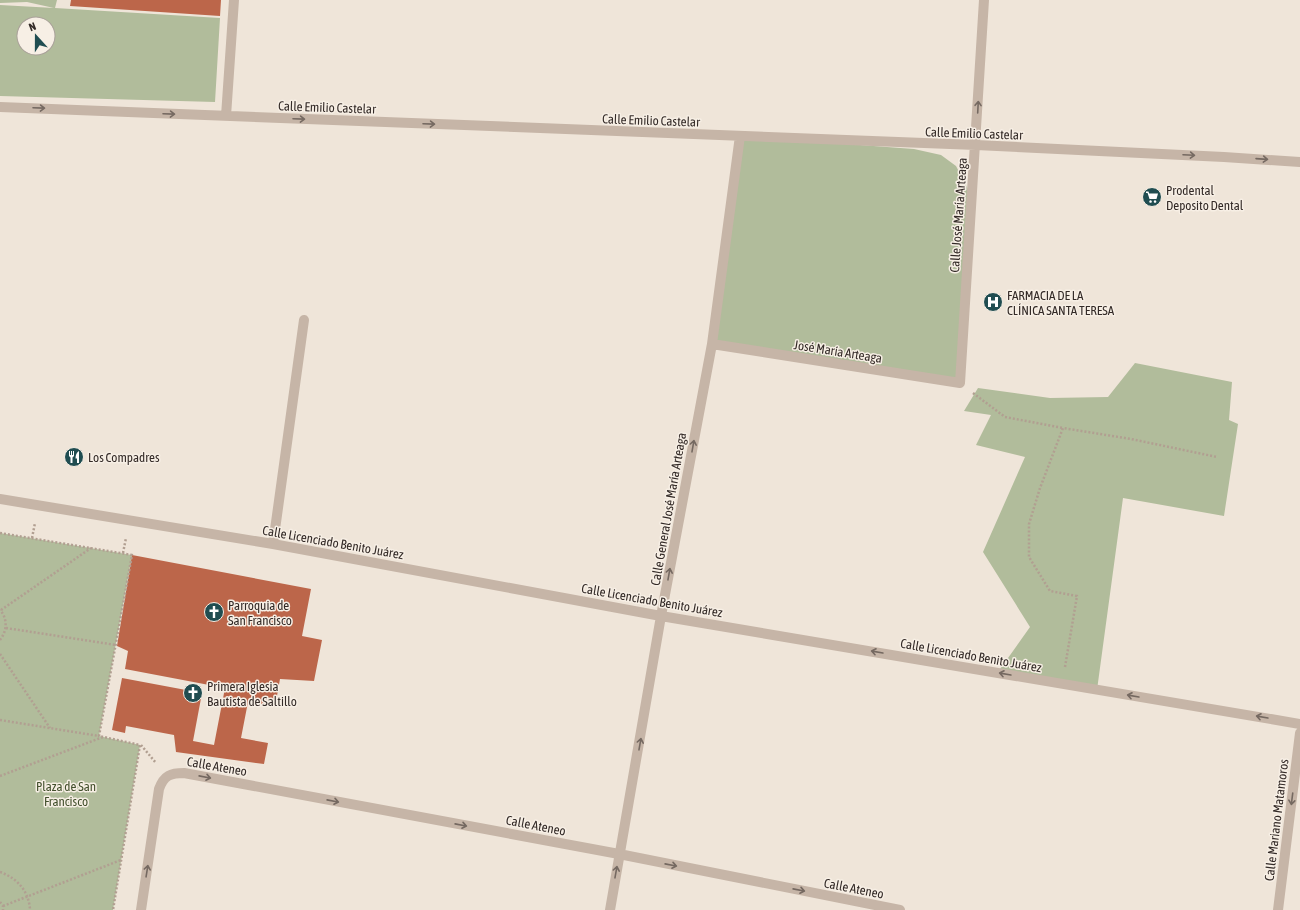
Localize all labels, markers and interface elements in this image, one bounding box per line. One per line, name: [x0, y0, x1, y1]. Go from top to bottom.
north arrow: [16, 16, 56, 56]
text: N: [27, 20, 38, 33]
street label: Calle Emilio Castelar: [278, 98, 376, 117]
one-way arrow: [974, 101, 982, 114]
one-way arrow: [32, 105, 45, 112]
one-way arrow: [162, 110, 175, 117]
street label: Calle Emilio Castelar: [602, 111, 700, 130]
one-way arrow: [292, 115, 305, 123]
one-way arrow: [422, 120, 435, 128]
street label: Calle Emilio Castelar: [925, 124, 1023, 143]
one-way arrow: [1182, 152, 1195, 159]
one-way arrow: [1255, 156, 1268, 163]
street label: Calle José María Arteaga: [947, 157, 970, 273]
place label: Prodental Deposito Dental: [1166, 183, 1244, 213]
supermarket icon: Prodental Deposito Dental: [1141, 186, 1163, 208]
place label: FARMACIA DE LA CLÍNICA SANTA TERESA: [1007, 288, 1115, 318]
hospital icon: FARMACIA DE LA CLÍNICA SANTA TERESA: [982, 291, 1004, 313]
street label: José María Arteaga: [793, 337, 883, 366]
street label: Calle General José María Arteaga: [648, 431, 689, 587]
one-way arrow: [689, 440, 697, 453]
restaurant icon: Los Compadres: [63, 446, 85, 468]
place label: Los Compadres: [88, 450, 160, 465]
street label: Calle Licenciado Benito Juárez: [261, 523, 405, 562]
one-way arrow: [665, 568, 673, 581]
street label: Calle Licenciado Benito Juárez: [580, 581, 724, 620]
place label: Parroquia de San Francisco: [228, 598, 292, 628]
church icon: Parroquia de San Francisco: [203, 601, 225, 623]
street label: Calle Licenciado Benito Juárez: [899, 636, 1043, 675]
one-way arrow: [871, 648, 884, 656]
one-way arrow: [999, 670, 1012, 678]
place label: Primera Iglesia Bautista de Saltillo: [207, 679, 297, 709]
church icon: Primera Iglesia Bautista de Saltillo: [182, 682, 204, 704]
one-way arrow: [1127, 692, 1140, 700]
one-way arrow: [1255, 713, 1268, 721]
one-way arrow: [636, 738, 644, 751]
street label: Calle Ateneo: [186, 754, 248, 779]
street label: Calle Mariano Matamoros: [1262, 758, 1291, 882]
one-way arrow: [198, 773, 211, 781]
park label: Plaza de San Francisco: [36, 779, 96, 809]
one-way arrow: [1288, 792, 1296, 805]
one-way arrow: [326, 797, 339, 805]
street label: Calle Ateneo: [505, 812, 567, 839]
one-way arrow: [454, 821, 467, 829]
one-way arrow: [665, 861, 678, 869]
one-way arrow: [143, 865, 151, 878]
one-way arrow: [613, 865, 621, 878]
street label: Calle Ateneo: [823, 875, 885, 902]
one-way arrow: [792, 886, 805, 894]

